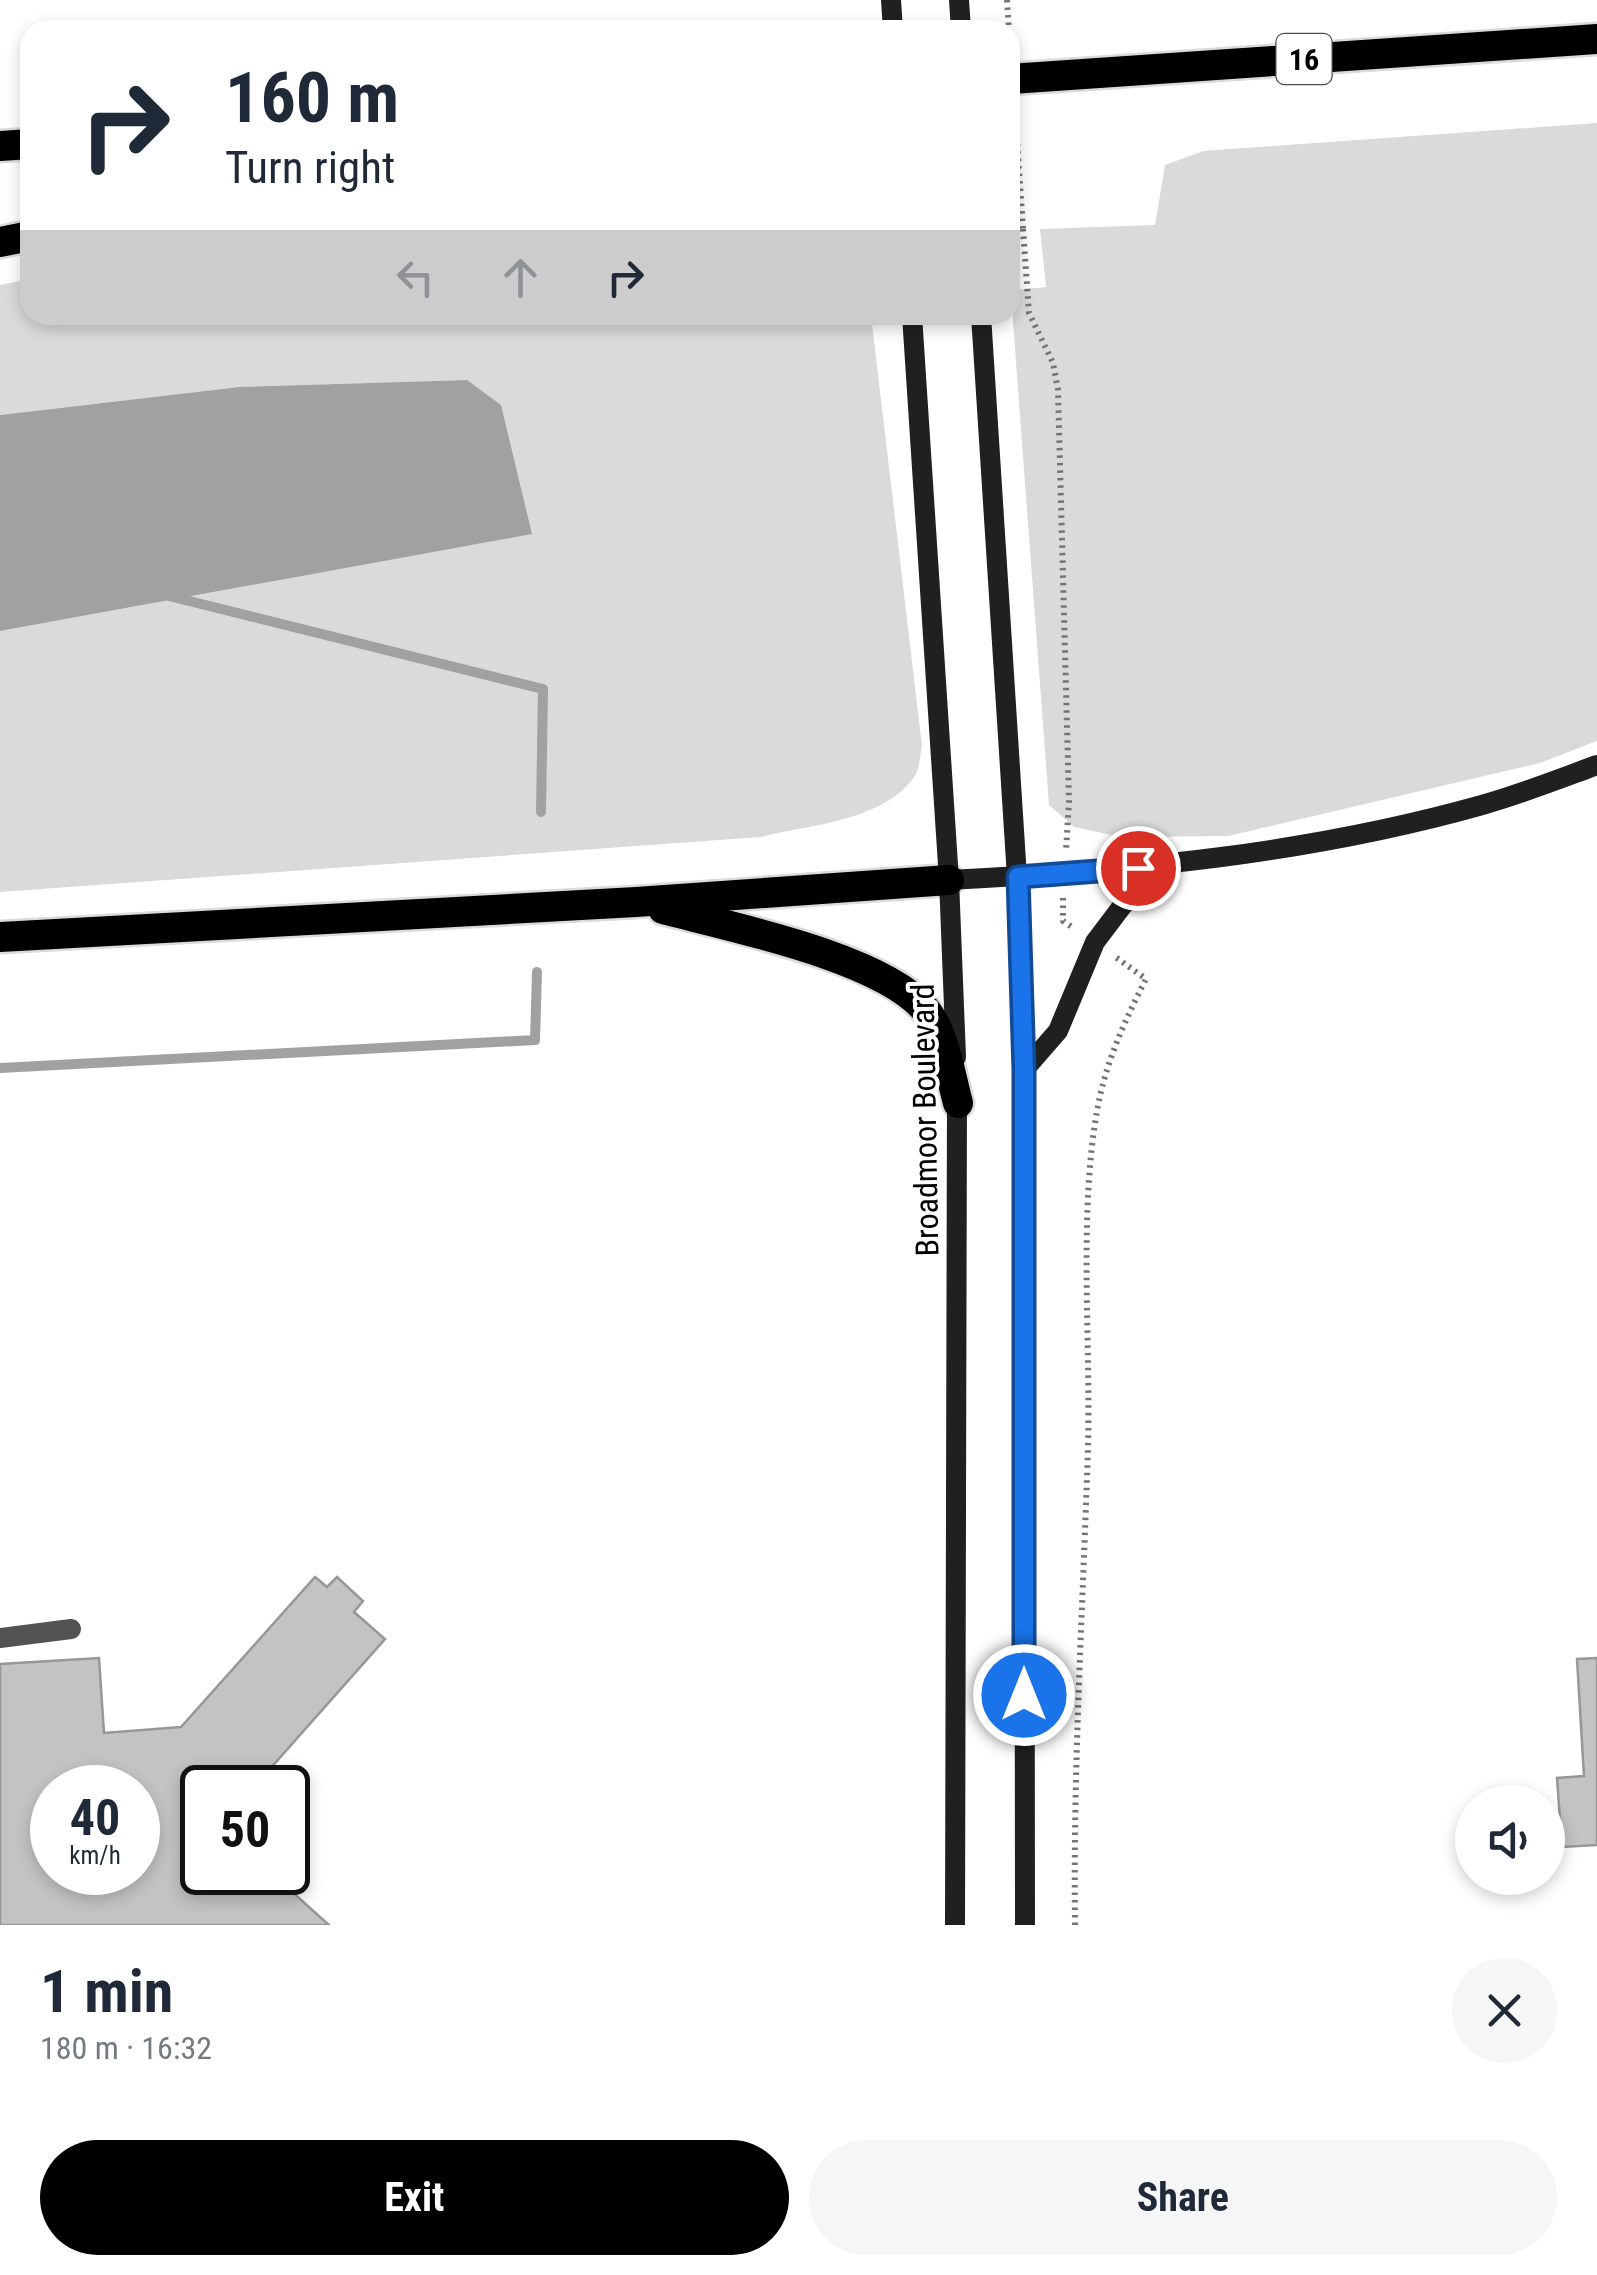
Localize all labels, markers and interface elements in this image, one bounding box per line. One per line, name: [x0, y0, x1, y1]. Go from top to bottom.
road number: 16: [1276, 34, 1332, 84]
text: 160 m: [225, 57, 399, 139]
icon: right: [60, 60, 190, 190]
text: Turn right: [225, 141, 395, 194]
icon: left: [388, 250, 443, 305]
icon: ahead: [493, 250, 548, 305]
icon: right: [598, 250, 653, 305]
pin: [1096, 826, 1181, 911]
icon: arrive: [1111, 841, 1166, 896]
street label: Broadmoor Boulevard: [904, 983, 946, 1257]
position arrow: [972, 1643, 1076, 1747]
speed limit sign: 50: [180, 1765, 310, 1895]
map controls: [1455, 1785, 1565, 1895]
button: sound: [1455, 1785, 1565, 1895]
text: 40: [70, 1789, 120, 1847]
text: km/h: [69, 1841, 121, 1870]
text: 1 min: [40, 1956, 173, 2027]
button: close: [1452, 1958, 1557, 2063]
text: 180 m · 16:32: [40, 2029, 212, 2067]
button: Exit: [40, 2140, 789, 2255]
button: Share: [809, 2140, 1557, 2255]

